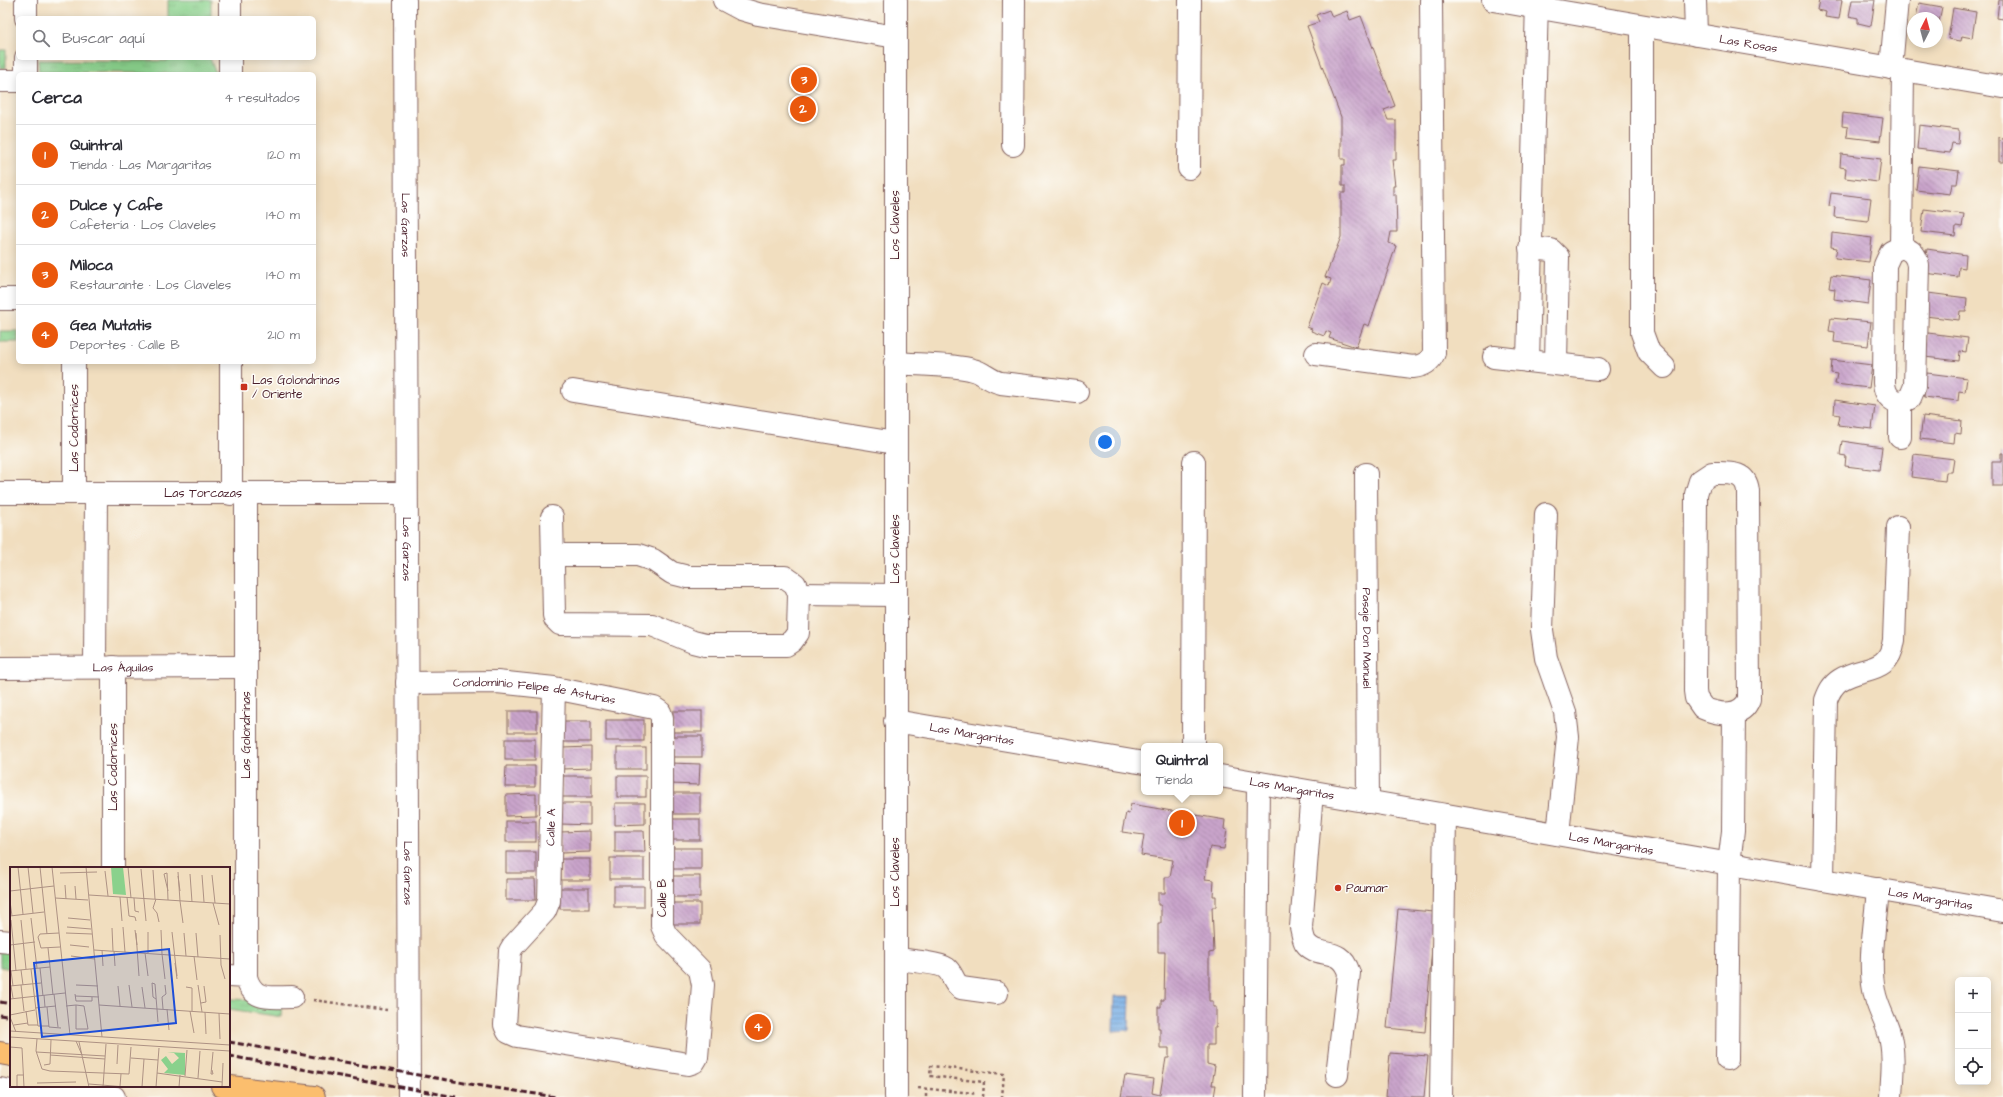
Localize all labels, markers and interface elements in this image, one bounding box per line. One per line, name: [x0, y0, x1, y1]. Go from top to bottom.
north arrow: [1907, 12, 1943, 48]
search box: [16, 16, 316, 60]
icon: search: [30, 27, 52, 49]
text: Buscar aquí: [62, 28, 144, 49]
street label: Las Rosas: [1718, 30, 1779, 57]
pin: 3: [791, 65, 817, 95]
text: Cerca: [32, 86, 82, 110]
text: 4 resultados: [224, 89, 300, 107]
pin: 2: [790, 94, 816, 124]
text: Quintral: [70, 135, 122, 156]
text: 1: [44, 146, 46, 164]
text: 120 m: [267, 146, 300, 164]
text: Tienda · Las Margaritas: [70, 156, 212, 174]
street label: Los Claveles: [887, 190, 904, 260]
street label: Las Garzas: [397, 193, 414, 257]
text: Dulce y Cafe: [70, 195, 163, 216]
text: 2: [41, 206, 49, 224]
text: 140 m: [266, 206, 300, 224]
text: Cafetería · Los Claveles: [70, 216, 216, 234]
text: Miloca: [70, 255, 113, 276]
text: 3: [42, 266, 48, 284]
text: 140 m: [266, 266, 300, 284]
text: Restaurante · Los Claveles: [70, 276, 231, 294]
text: Gea Mutatis: [70, 315, 152, 336]
text: 4: [41, 326, 49, 344]
text: 210 m: [267, 326, 300, 344]
text: Deportes · Calle B: [70, 336, 180, 354]
place label: Las Golondrinas / Oriente: [252, 372, 340, 403]
marker: Las Golondrinas / Oriente: [239, 382, 249, 392]
street label: Las Codornices: [66, 384, 83, 472]
your location: [1095, 432, 1115, 452]
street label: Las Torcazas: [164, 485, 242, 502]
street label: Los Claveles: [887, 514, 904, 584]
street label: Las Garzas: [398, 517, 416, 581]
street label: Pasaje Don Manuel: [1358, 587, 1376, 689]
street label: Las Águilas: [92, 659, 154, 677]
street label: Condominio Felipe de Asturias: [453, 673, 617, 709]
street label: Las Golondrinas: [238, 691, 255, 779]
street label: Las Margaritas: [928, 718, 1016, 749]
street label: Las Codornices: [105, 723, 122, 811]
popup: [1141, 743, 1223, 795]
text: Quintral: [1156, 750, 1208, 771]
text: Tienda: [1156, 771, 1193, 789]
street label: Las Margaritas: [1248, 773, 1336, 804]
street label: Calle A: [542, 808, 560, 846]
pin: 1: [1169, 808, 1195, 838]
street label: Las Margaritas: [1568, 828, 1655, 859]
street label: Los Claveles: [887, 837, 904, 907]
street label: Las Garzas: [400, 841, 417, 905]
inset map: [10, 867, 230, 1087]
street label: Calle B: [654, 878, 671, 917]
place label: Paumar: [1346, 880, 1388, 897]
marker: Paumar: [1333, 883, 1343, 893]
street label: Las Margaritas: [1887, 883, 1974, 914]
map controls: [1955, 977, 1991, 1085]
button: +: [1955, 977, 1991, 1013]
pin: 4: [745, 1012, 771, 1042]
button: −: [1955, 1013, 1991, 1049]
button: locate: [1955, 1049, 1991, 1085]

